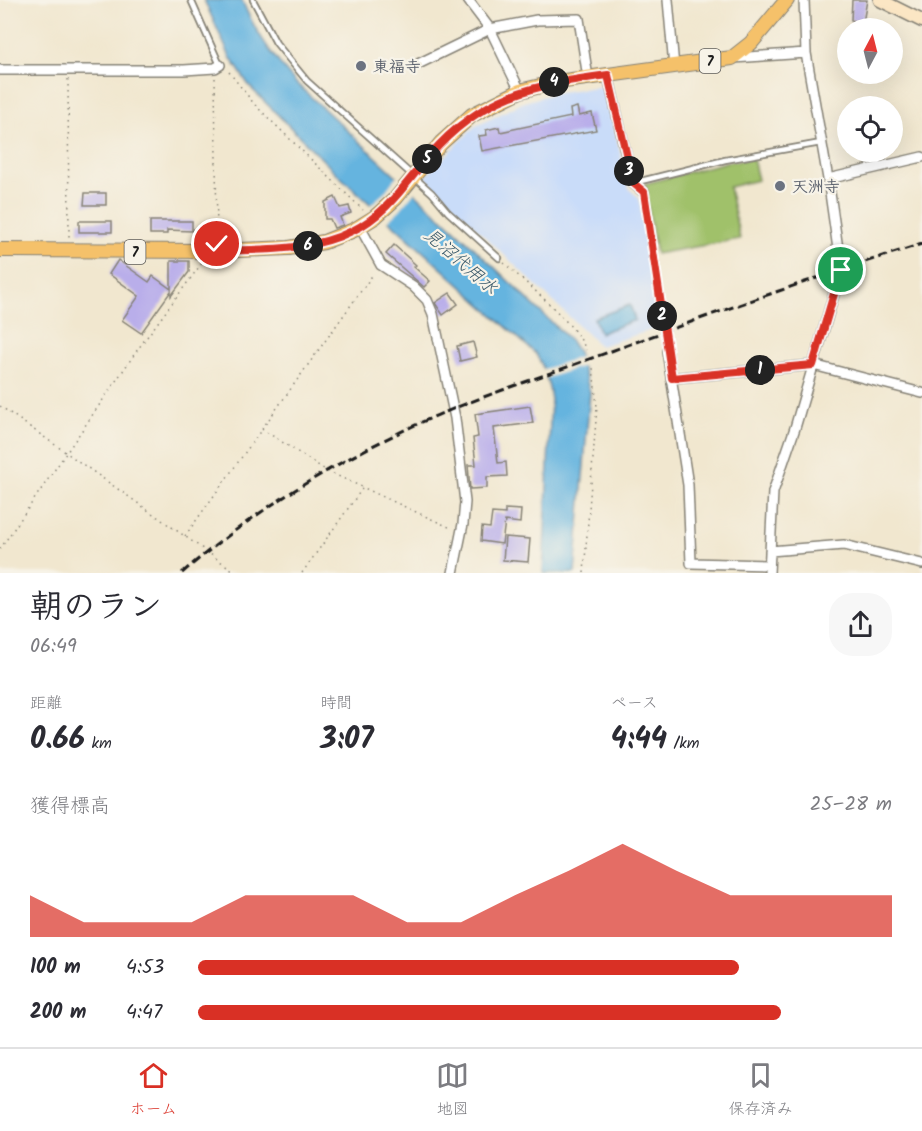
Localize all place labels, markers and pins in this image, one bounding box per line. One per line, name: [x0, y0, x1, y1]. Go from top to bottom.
place label: 東福寺: [373, 55, 421, 80]
marker: 東福寺: [354, 59, 368, 73]
pin: 4: [539, 67, 569, 97]
pin: 5: [412, 144, 442, 174]
pin: 3: [614, 156, 644, 186]
place label: 天洲寺: [792, 175, 840, 200]
marker: 天洲寺: [773, 179, 787, 193]
pin: [191, 218, 242, 269]
pin: 6: [293, 231, 323, 261]
pin: [815, 244, 866, 295]
pin: 2: [647, 301, 677, 331]
pin: 1: [745, 355, 775, 385]

